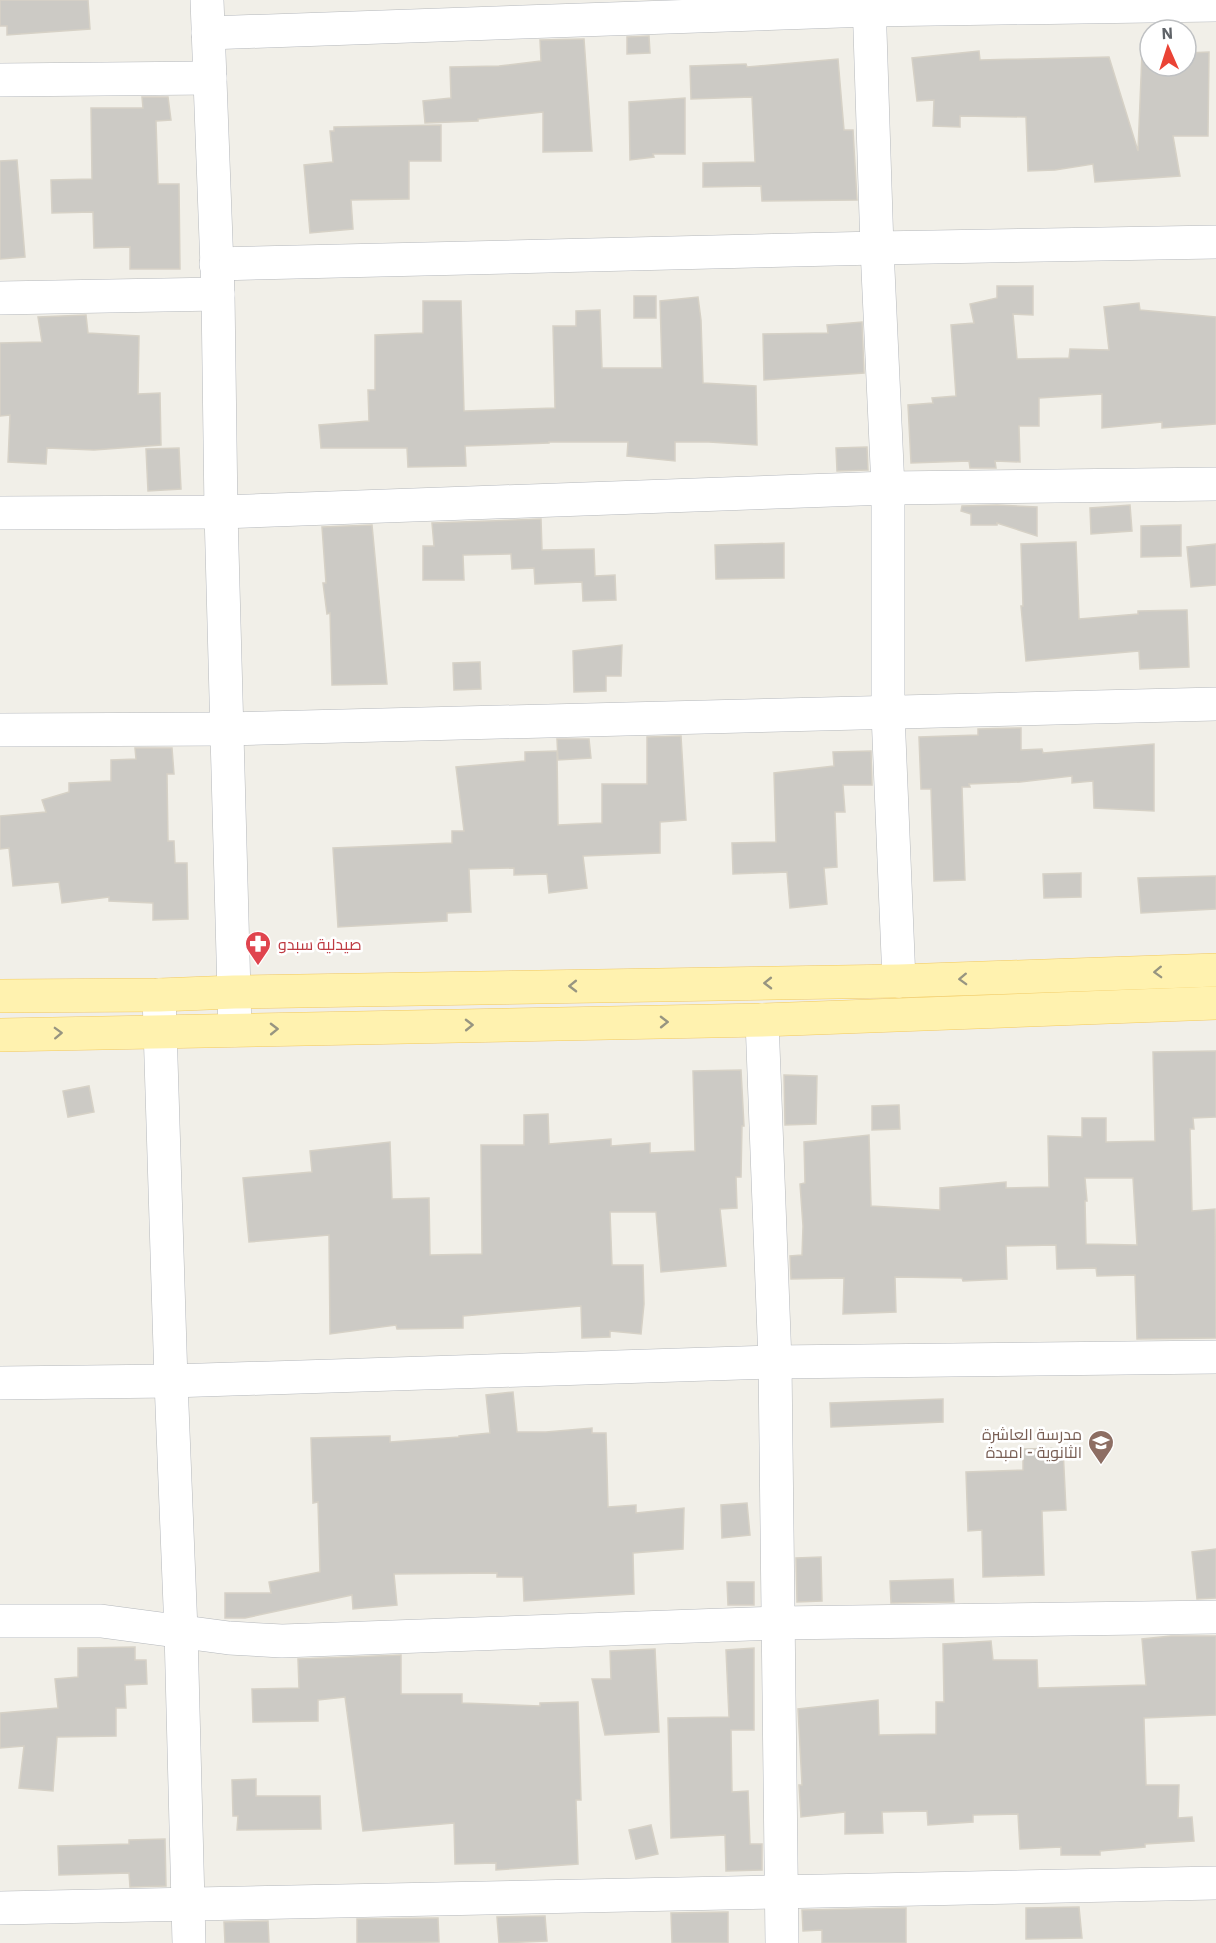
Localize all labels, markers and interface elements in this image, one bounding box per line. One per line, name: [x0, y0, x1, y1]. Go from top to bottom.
north arrow: [1138, 18, 1198, 78]
text: N: [1161, 23, 1174, 43]
pharmacy icon: صيدلية سبدو: [243, 929, 273, 967]
place label: صيدلية سبدو: [278, 934, 362, 954]
one-way arrow: [1153, 966, 1162, 978]
one-way arrow: [958, 972, 967, 985]
one-way arrow: [763, 977, 772, 989]
one-way arrow: [568, 980, 577, 993]
one-way arrow: [660, 1016, 669, 1028]
one-way arrow: [465, 1019, 474, 1032]
one-way arrow: [270, 1023, 279, 1035]
one-way arrow: [54, 1027, 63, 1040]
place label: مدرسة العاشرة الثانوية - امبدة: [982, 1424, 1082, 1462]
school or university icon: مدرسة العاشرة الثانوية - امبدة: [1086, 1428, 1116, 1466]

